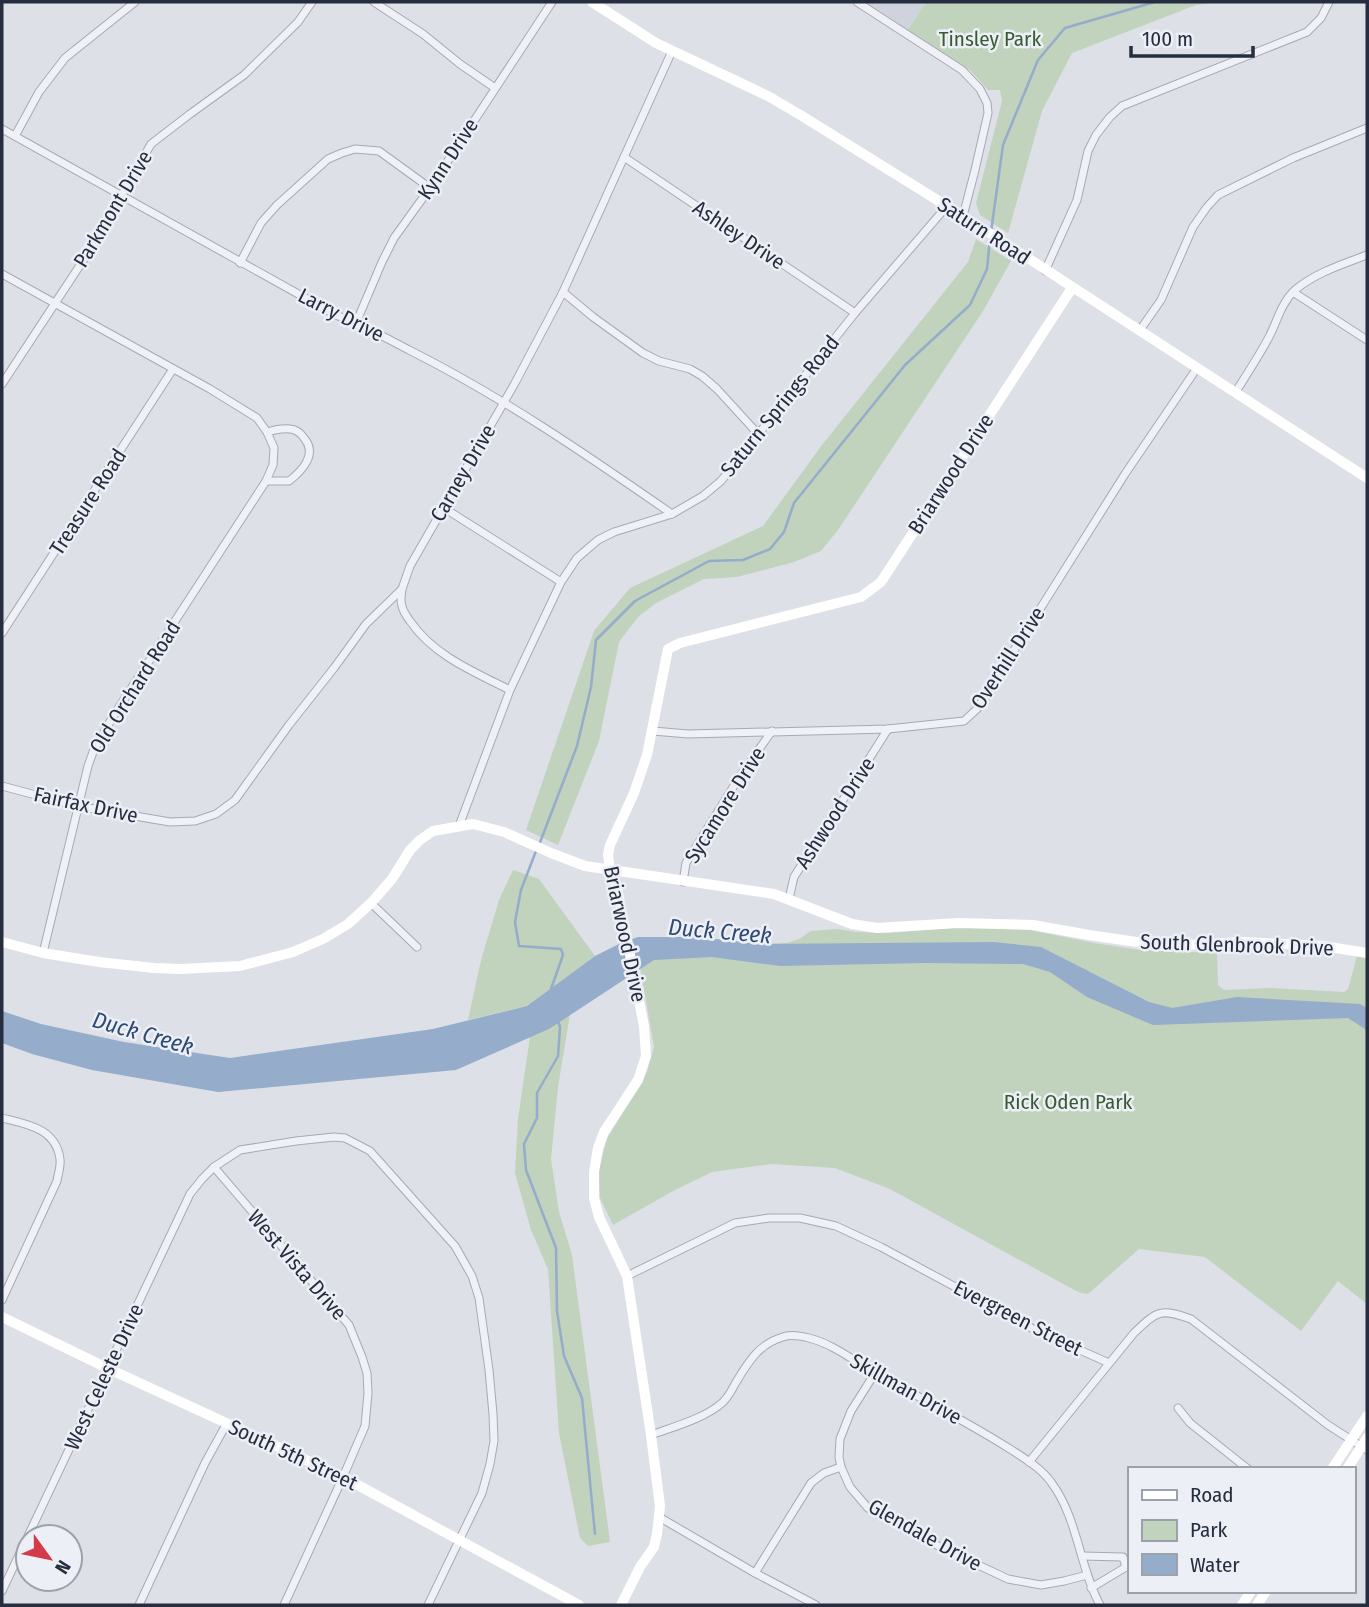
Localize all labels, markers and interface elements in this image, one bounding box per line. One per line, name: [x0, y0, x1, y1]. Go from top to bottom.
scale bar: [1131, 14, 1254, 58]
park label: Tinsley Park: [939, 26, 1041, 52]
text: 100 m: [1142, 26, 1193, 52]
street label: Kynn Drive: [412, 113, 484, 205]
street label: Parkmont Drive: [68, 146, 158, 272]
street label: Saturn Road: [933, 191, 1035, 271]
street label: Ashley Drive: [688, 195, 790, 275]
street label: Larry Drive: [294, 282, 388, 348]
street label: Saturn Springs Road: [715, 330, 845, 482]
street label: Briarwood Drive: [902, 409, 1000, 539]
street label: Carney Drive: [425, 420, 501, 526]
street label: Treasure Road: [44, 444, 132, 560]
street label: Overhill Drive: [965, 602, 1051, 714]
street label: Old Orchard Road: [84, 616, 186, 758]
street label: Sycamore Drive: [679, 742, 771, 868]
street label: Ashwood Drive: [789, 752, 881, 874]
street label: Fairfax Drive: [32, 781, 140, 829]
street label: Briarwood Drive: [598, 864, 652, 1004]
water label: Duck Creek: [667, 913, 773, 949]
street label: South Glenbrook Drive: [1140, 929, 1334, 961]
water label: Duck Creek: [89, 1005, 197, 1061]
park label: Rick Oden Park: [1004, 1089, 1132, 1115]
street label: West Vista Drive: [242, 1204, 352, 1326]
street label: Evergreen Street: [949, 1274, 1087, 1362]
street label: West Celeste Drive: [59, 1300, 149, 1454]
street label: Skillman Drive: [846, 1348, 966, 1430]
street label: South 5th Street: [224, 1414, 362, 1496]
legend: [1128, 1467, 1355, 1593]
text: Road: [1190, 1482, 1234, 1508]
street label: Glendale Drive: [864, 1493, 986, 1577]
text: Park: [1190, 1517, 1228, 1543]
north arrow: [14, 1523, 84, 1593]
text: Water: [1190, 1552, 1240, 1578]
text: N: [50, 1556, 76, 1578]

